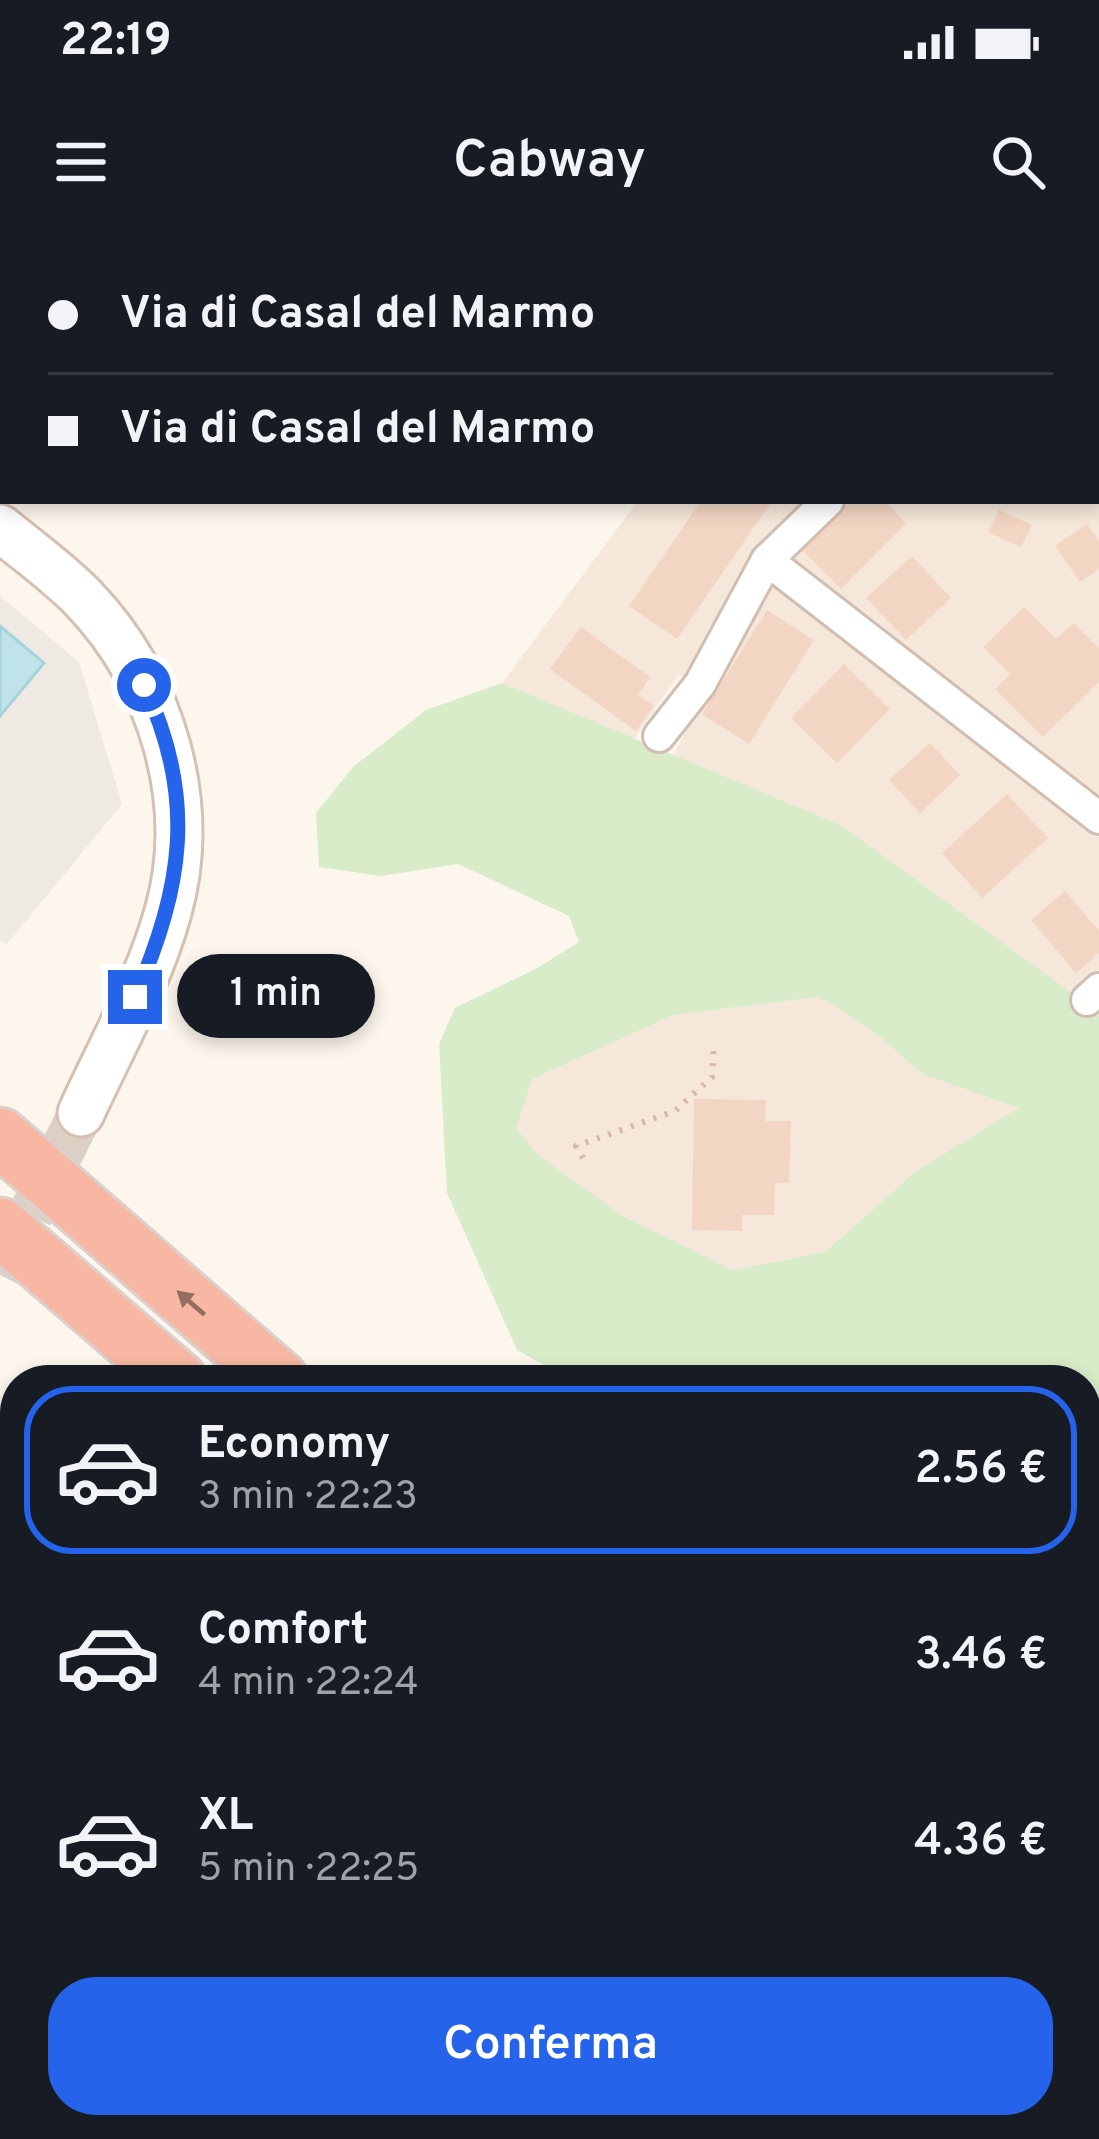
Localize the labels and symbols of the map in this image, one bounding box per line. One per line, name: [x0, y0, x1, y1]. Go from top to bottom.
route start: [117, 658, 171, 712]
callout: 1 min: [177, 955, 375, 1039]
route end: [108, 970, 162, 1024]
one-way arrow: [176, 1290, 206, 1317]

